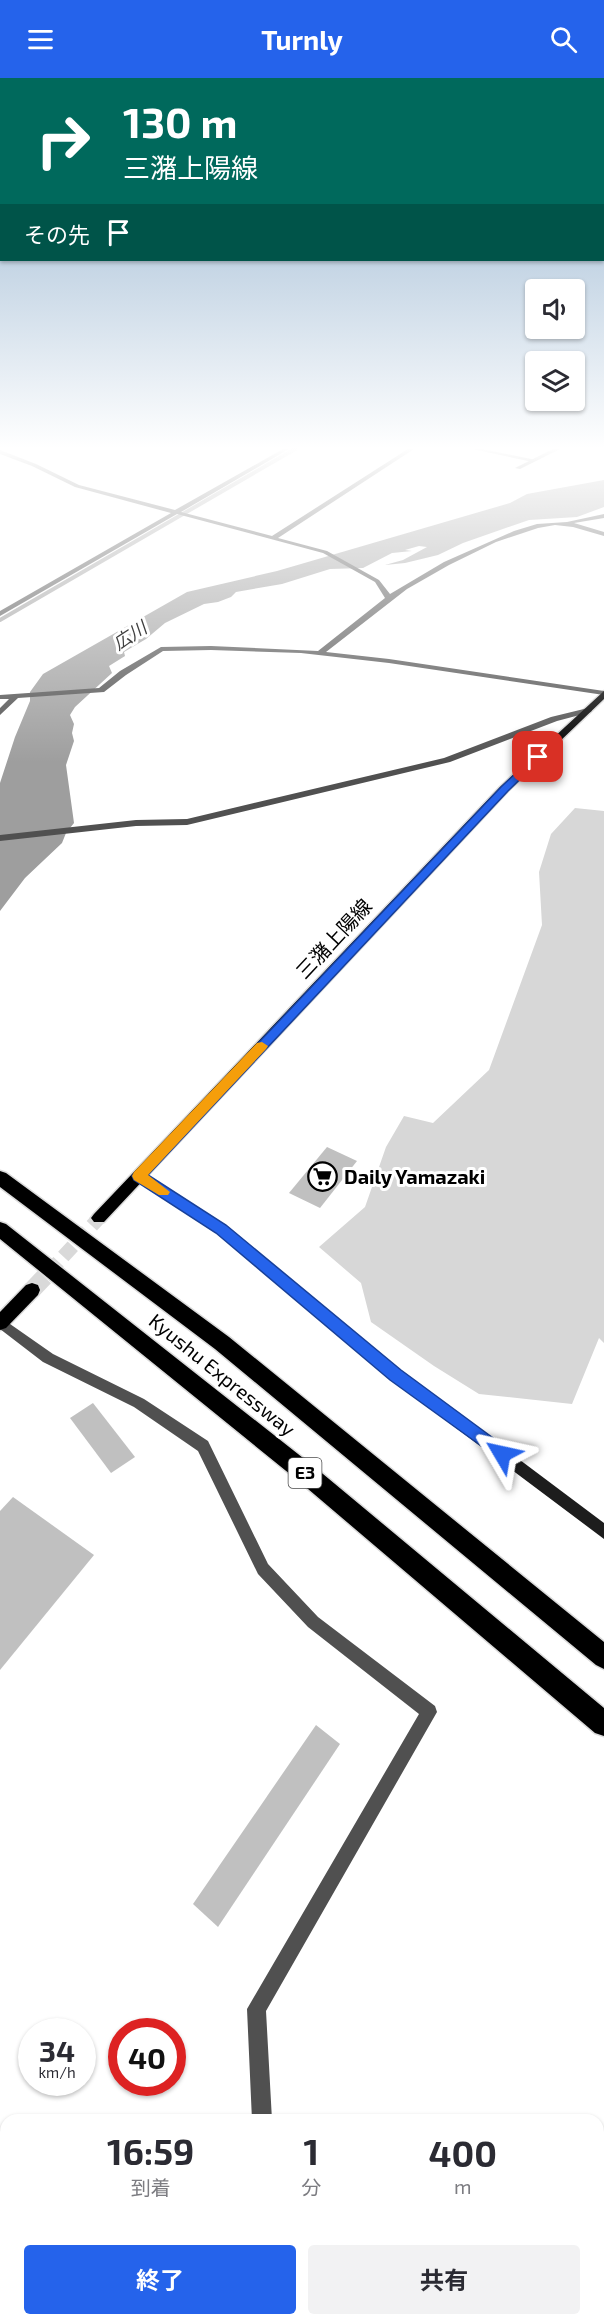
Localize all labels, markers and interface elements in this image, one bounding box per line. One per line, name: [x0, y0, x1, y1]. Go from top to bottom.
icon: menu: [24, 23, 57, 56]
text: Turnly: [261, 23, 343, 55]
icon: search: [547, 23, 580, 56]
text: 130 m: [123, 96, 238, 146]
icon: right: [24, 102, 102, 180]
text: 三潴上陽線: [123, 151, 258, 183]
icon: arrive: [102, 216, 135, 249]
text: その先: [24, 221, 90, 247]
map controls: [525, 279, 585, 411]
button: sound: [525, 279, 585, 339]
button: layers: [525, 351, 585, 411]
water label: 広川: [108, 615, 152, 654]
pin: [512, 731, 563, 782]
icon: arrive: [521, 740, 554, 773]
street label: 三潴上陽線: [290, 894, 376, 983]
supermarket icon: Daily Yamazaki: [307, 1161, 339, 1193]
place label: Daily Yamazaki: [344, 1164, 485, 1189]
street label: Kyushu Expressway: [145, 1308, 301, 1441]
position arrow: [470, 1422, 534, 1486]
road number: E3: [288, 1458, 322, 1488]
speed limit sign: 40: [108, 2018, 186, 2096]
text: 34: [39, 2032, 75, 2068]
text: km/h: [38, 2063, 76, 2081]
text: 16:59: [107, 2129, 194, 2172]
text: 1: [304, 2129, 319, 2172]
text: 400: [428, 2131, 497, 2174]
text: m: [454, 2174, 471, 2198]
text: 到着: [131, 2175, 171, 2199]
text: 分: [301, 2175, 321, 2199]
button: 終了: [24, 2245, 296, 2314]
button: 共有: [308, 2245, 580, 2314]

